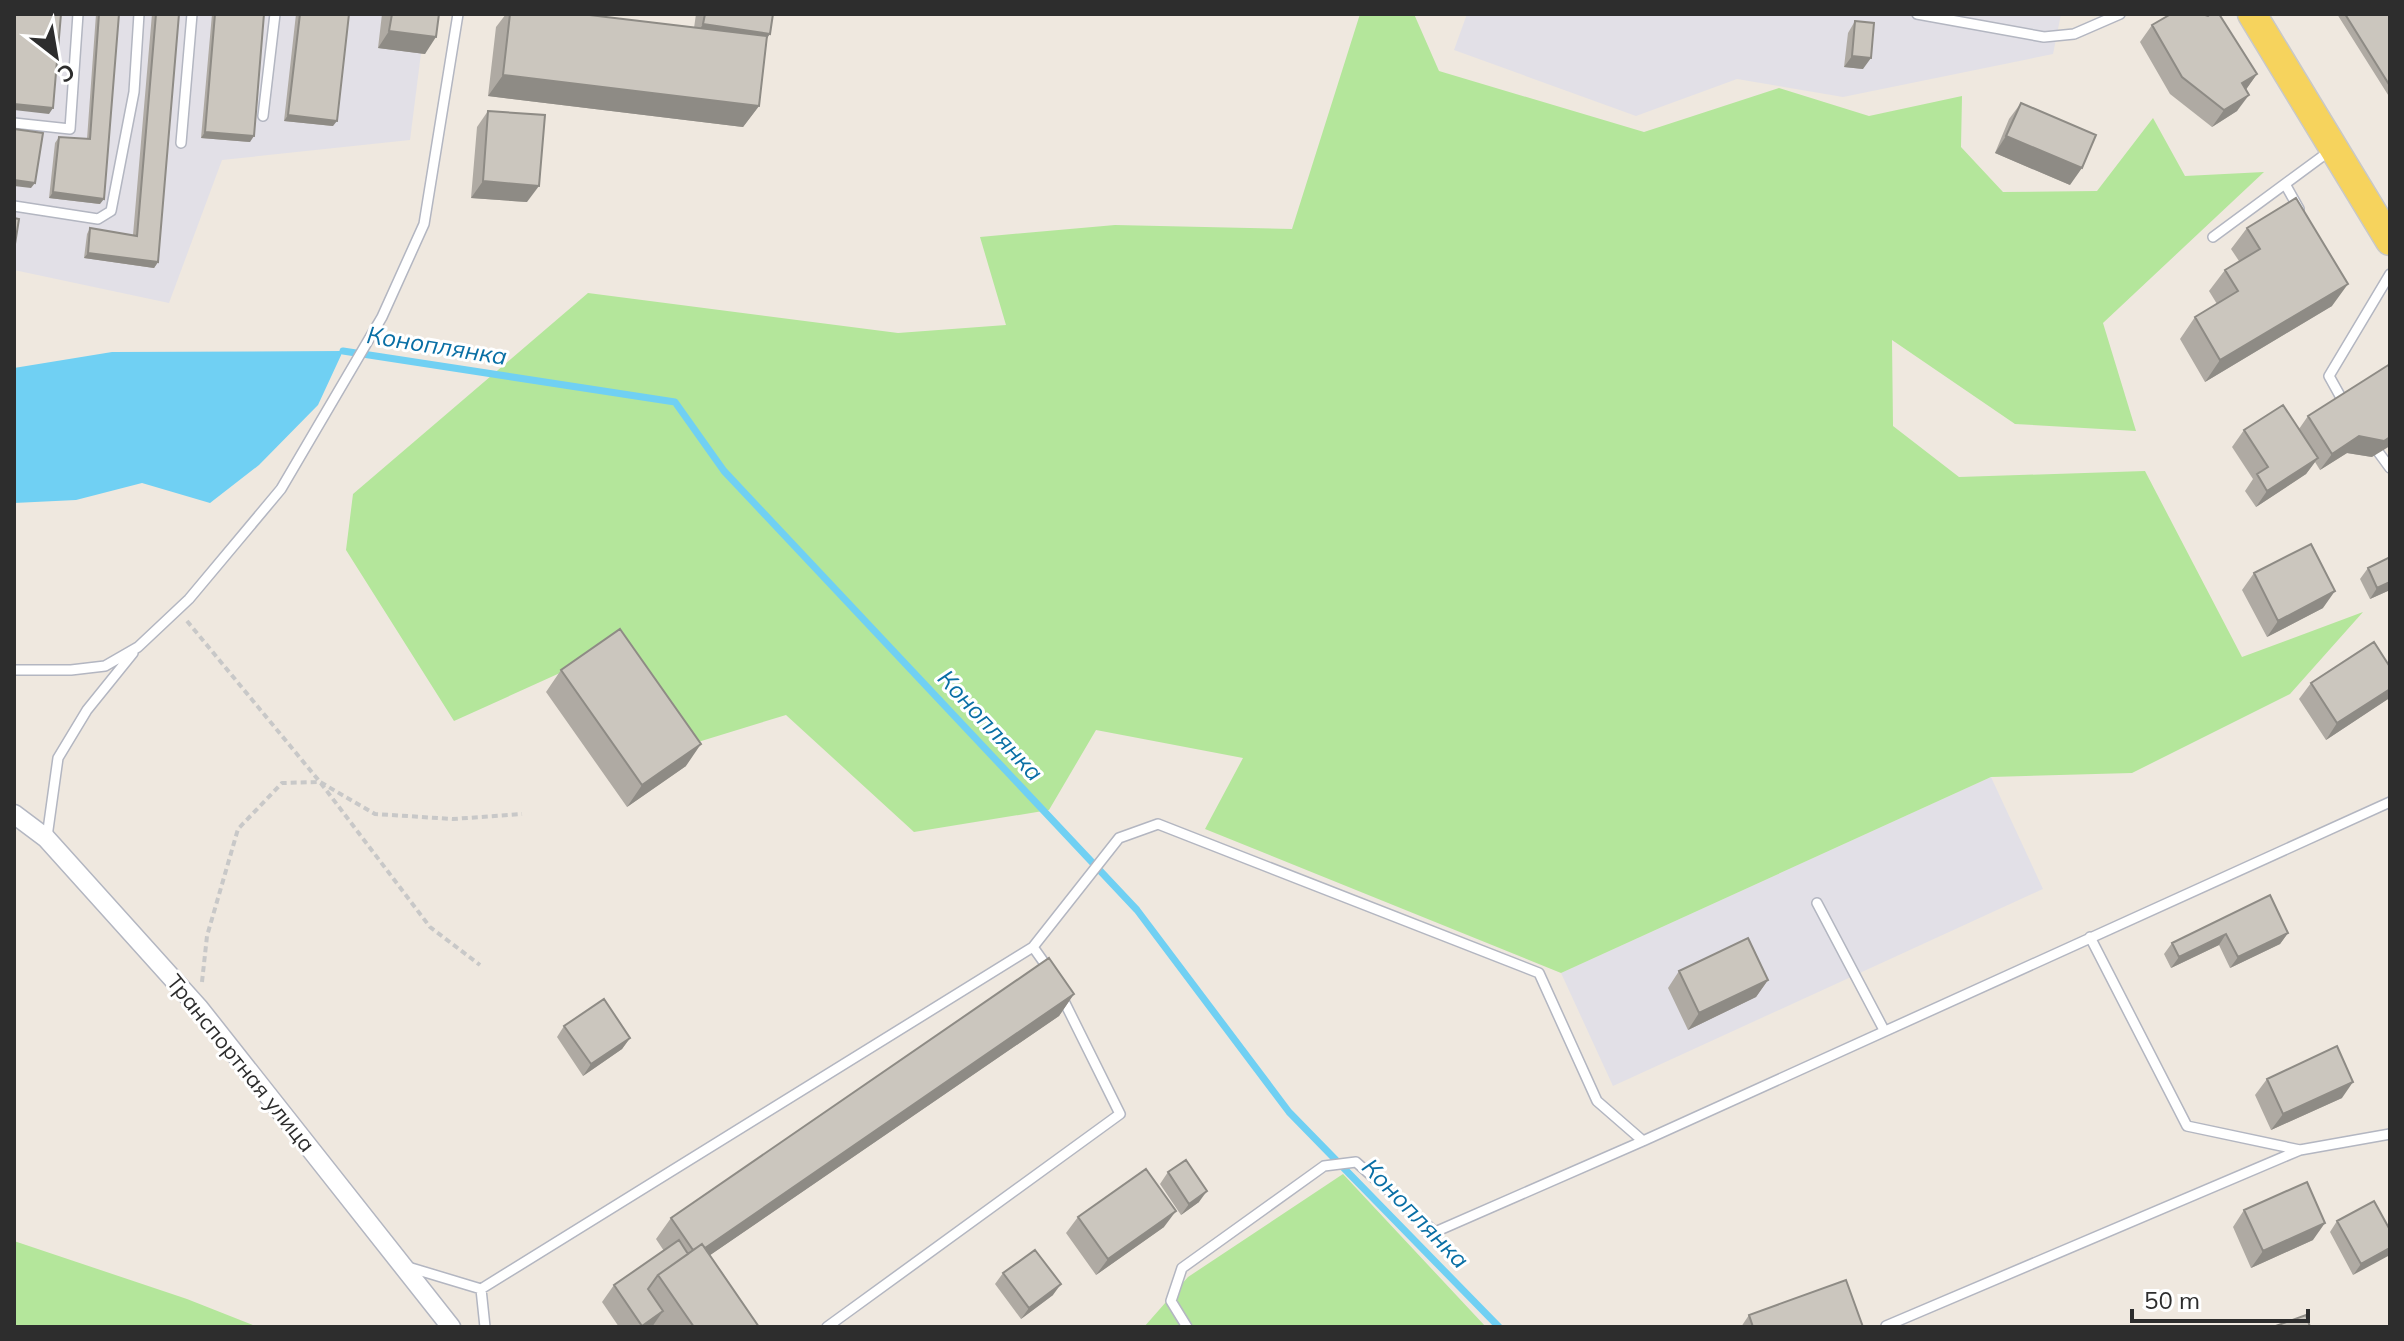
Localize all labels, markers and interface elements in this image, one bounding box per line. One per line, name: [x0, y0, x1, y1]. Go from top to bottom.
north arrow: [16, 16, 96, 96]
text: С: [53, 57, 80, 89]
water label: Коноплянка: [365, 319, 509, 371]
water label: Коноплянка: [932, 663, 1050, 787]
street label: Транспортная улица: [161, 968, 321, 1158]
water label: Коноплянка: [1356, 1152, 1476, 1274]
scale bar: [2132, 1273, 2308, 1323]
text: 50 m: [2144, 1285, 2200, 1315]

